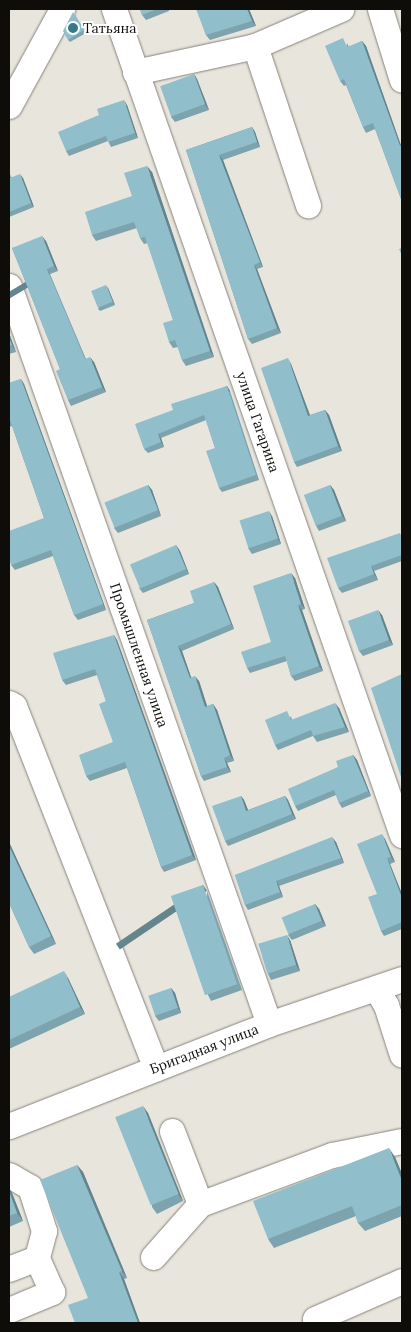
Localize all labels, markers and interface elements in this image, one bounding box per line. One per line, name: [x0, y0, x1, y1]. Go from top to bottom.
place label: Татьяна: [83, 20, 136, 36]
marker: Татьяна: [67, 22, 79, 34]
street label: улица Гагарина: [233, 369, 283, 475]
street label: Промышленная улица: [106, 581, 172, 729]
street label: Бригадная улица: [147, 1021, 261, 1077]

